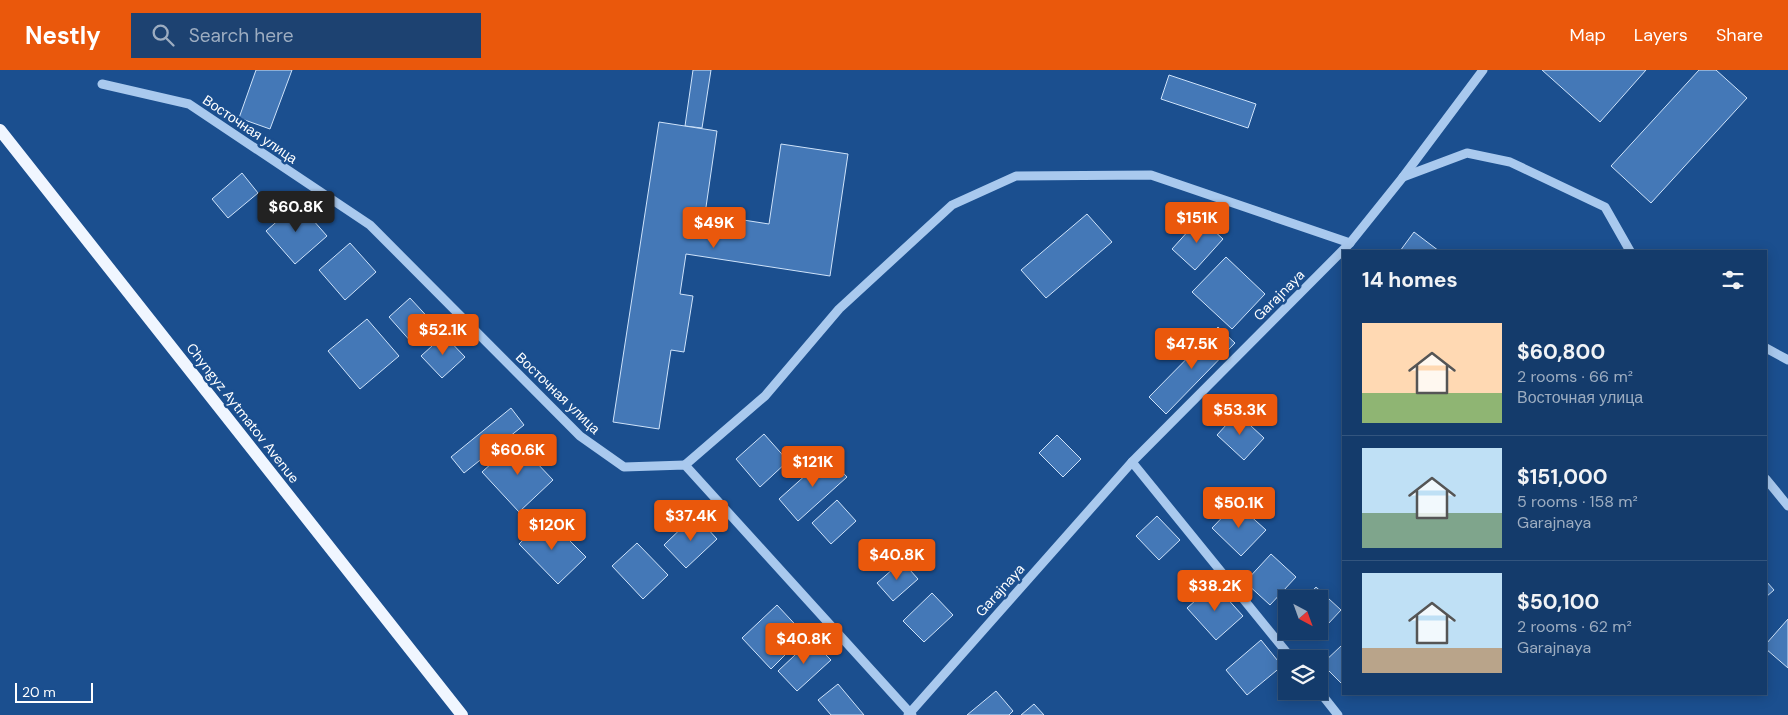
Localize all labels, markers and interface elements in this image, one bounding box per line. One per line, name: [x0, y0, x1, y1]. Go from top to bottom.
search box: [131, 13, 481, 58]
text: Nestly: [25, 20, 101, 51]
icon: search: [149, 21, 177, 49]
text: Search here: [189, 23, 294, 48]
text: Map: [1570, 23, 1606, 47]
text: Layers: [1634, 23, 1688, 47]
text: Share: [1716, 23, 1763, 47]
street label: Восточная улица: [199, 91, 301, 167]
pin: $60.8K: [255, 190, 337, 233]
text: $60.8K: [268, 196, 324, 217]
pin: $151K: [1162, 202, 1232, 244]
pin: $49K: [684, 206, 744, 249]
text: $151K: [1176, 207, 1218, 228]
text: $49K: [694, 212, 734, 233]
street label: Garajnaya: [1250, 266, 1308, 324]
text: 14 homes: [1362, 266, 1458, 294]
icon: filters: [1719, 266, 1747, 294]
pin: $52.1K: [402, 314, 484, 356]
text: $52.1K: [419, 319, 467, 340]
pin: $47.5K: [1151, 328, 1233, 370]
text: $47.5K: [1166, 333, 1218, 354]
text: $60,800: [1517, 338, 1605, 366]
street label: Chyngyz Aytmatov Avenue: [183, 339, 303, 487]
icon: home: [1402, 343, 1462, 403]
street label: Восточная улица: [512, 348, 604, 438]
text: 2 rooms · 66 m²: [1517, 366, 1633, 387]
text: Восточная улица: [1517, 387, 1643, 408]
pin: $53.3K: [1199, 394, 1281, 436]
text: $53.3K: [1213, 399, 1267, 420]
pin: $60.6K: [477, 434, 559, 476]
text: $60.6K: [491, 439, 545, 460]
pin: $121K: [778, 446, 848, 488]
text: $121K: [793, 451, 834, 472]
text: $151,000: [1517, 463, 1608, 491]
icon: home: [1402, 468, 1462, 528]
pin: $50.1K: [1198, 486, 1280, 529]
text: 5 rooms · 158 m²: [1517, 491, 1638, 512]
text: $50.1K: [1214, 492, 1264, 513]
pin: $37.4K: [650, 500, 732, 542]
text: $37.4K: [665, 505, 717, 526]
pin: $120K: [517, 508, 587, 551]
text: Garajnaya: [1517, 512, 1591, 533]
text: $120K: [529, 514, 575, 535]
pin: $40.8K: [856, 538, 938, 581]
text: $40.8K: [869, 544, 925, 565]
street label: Garajnaya: [972, 560, 1028, 620]
pin: $38.2K: [1174, 570, 1256, 612]
text: $38.2K: [1188, 575, 1242, 596]
text: $50,100: [1517, 588, 1599, 616]
north arrow: [1278, 590, 1328, 640]
map controls: [1278, 590, 1328, 700]
icon: home: [1402, 593, 1462, 653]
text: 2 rooms · 62 m²: [1517, 616, 1632, 637]
pin: $40.8K: [763, 622, 845, 665]
text: $40.8K: [776, 628, 832, 649]
text: Garajnaya: [1517, 637, 1591, 658]
button: layers: [1278, 650, 1328, 700]
scale bar: [15, 680, 92, 703]
text: 20 m: [22, 683, 56, 701]

